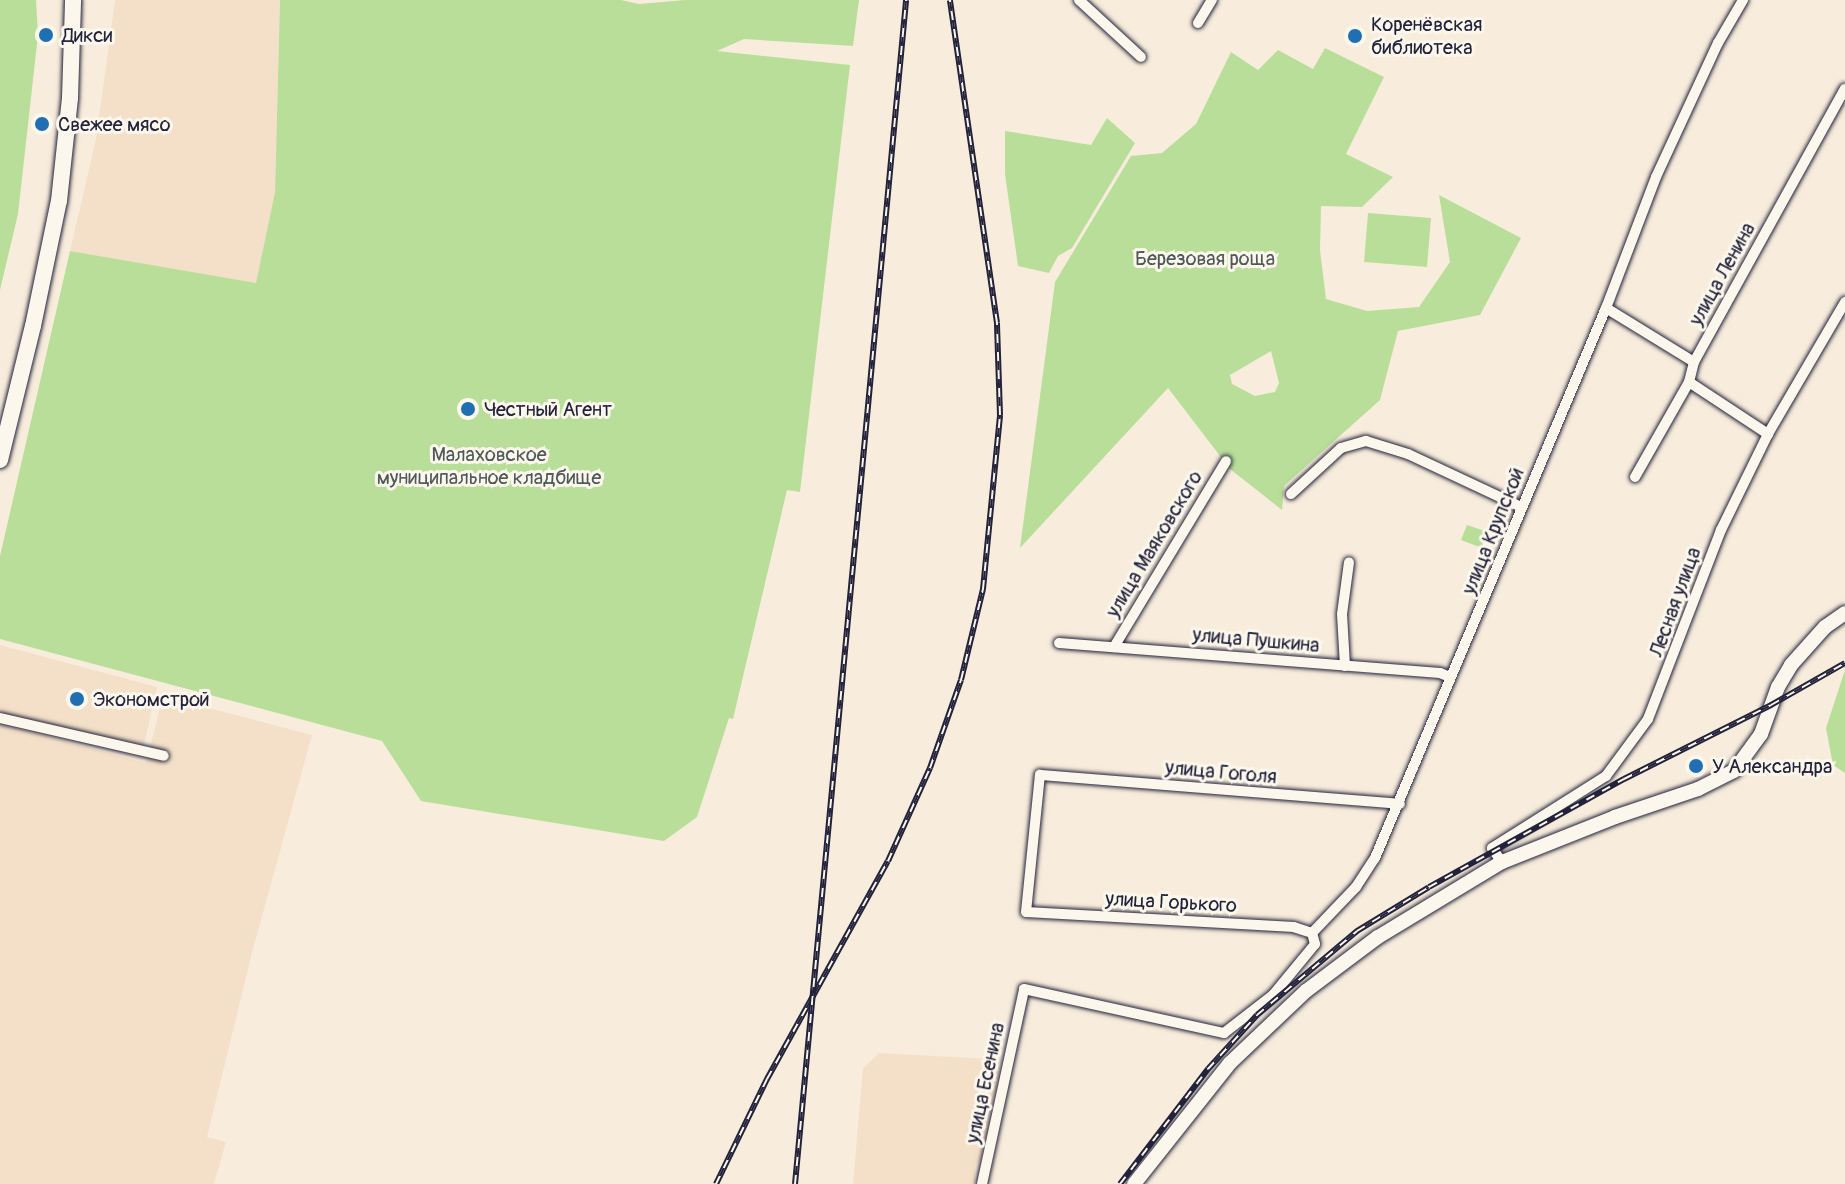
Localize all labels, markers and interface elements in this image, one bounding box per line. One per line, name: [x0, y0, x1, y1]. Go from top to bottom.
place label: Коренёвская библиотека: [1371, 12, 1482, 59]
place label: Дикси: [62, 23, 112, 47]
marker: Дикси: [37, 26, 55, 44]
marker: Коренёвская библиотека: [1346, 27, 1364, 45]
place label: Свежее мясо: [58, 112, 170, 136]
marker: Свежее мясо: [33, 115, 51, 133]
street label: улица Ленина: [1684, 218, 1760, 330]
park label: Березовая роща: [1135, 246, 1275, 270]
place label: Честный Агент: [484, 397, 612, 421]
marker: Честный Агент: [459, 400, 477, 418]
park label: Малаховское муниципальное кладбище: [377, 442, 601, 489]
street label: улица Крупской: [1457, 464, 1529, 598]
street label: улица Маяковского: [1101, 466, 1207, 622]
street label: Лесная улица: [1644, 544, 1706, 660]
street label: улица Пушкина: [1192, 622, 1320, 658]
place label: Экономстрой: [93, 687, 210, 711]
marker: Экономстрой: [68, 690, 86, 708]
place label: У Александра: [1712, 754, 1832, 778]
street label: улица Гоголя: [1164, 755, 1278, 789]
marker: У Александра: [1687, 757, 1705, 775]
street label: улица Горького: [1105, 887, 1237, 917]
street label: улица Есенина: [961, 1020, 1009, 1146]

